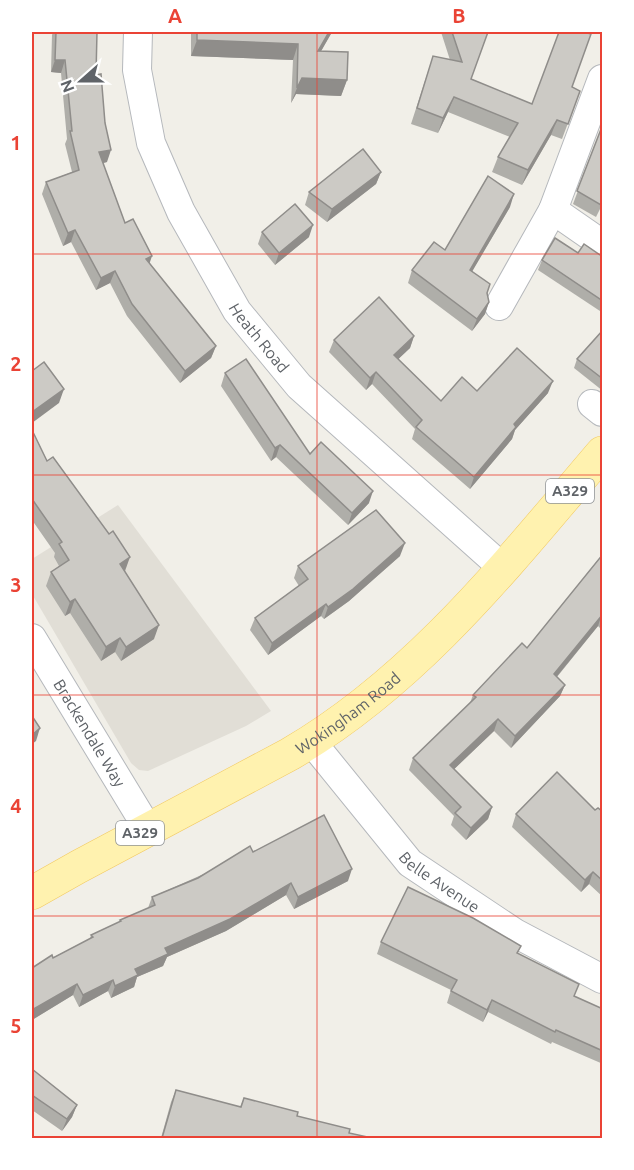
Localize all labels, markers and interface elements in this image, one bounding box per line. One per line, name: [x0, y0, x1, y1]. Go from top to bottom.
text: A: [168, 4, 182, 27]
text: B: [452, 4, 466, 27]
north arrow: [51, 51, 111, 111]
text: N: [56, 78, 78, 95]
text: 1: [10, 131, 22, 154]
street label: Heath Road: [225, 300, 293, 376]
text: 2: [10, 352, 22, 375]
road number: A329: [546, 479, 594, 503]
text: 3: [10, 573, 22, 596]
street label: Wokingham Road: [292, 668, 404, 758]
street label: Brackendale Way: [50, 676, 129, 790]
text: 4: [10, 794, 22, 817]
road number: A329: [116, 821, 164, 845]
street label: Belle Avenue: [395, 848, 483, 916]
text: 5: [10, 1014, 22, 1037]

